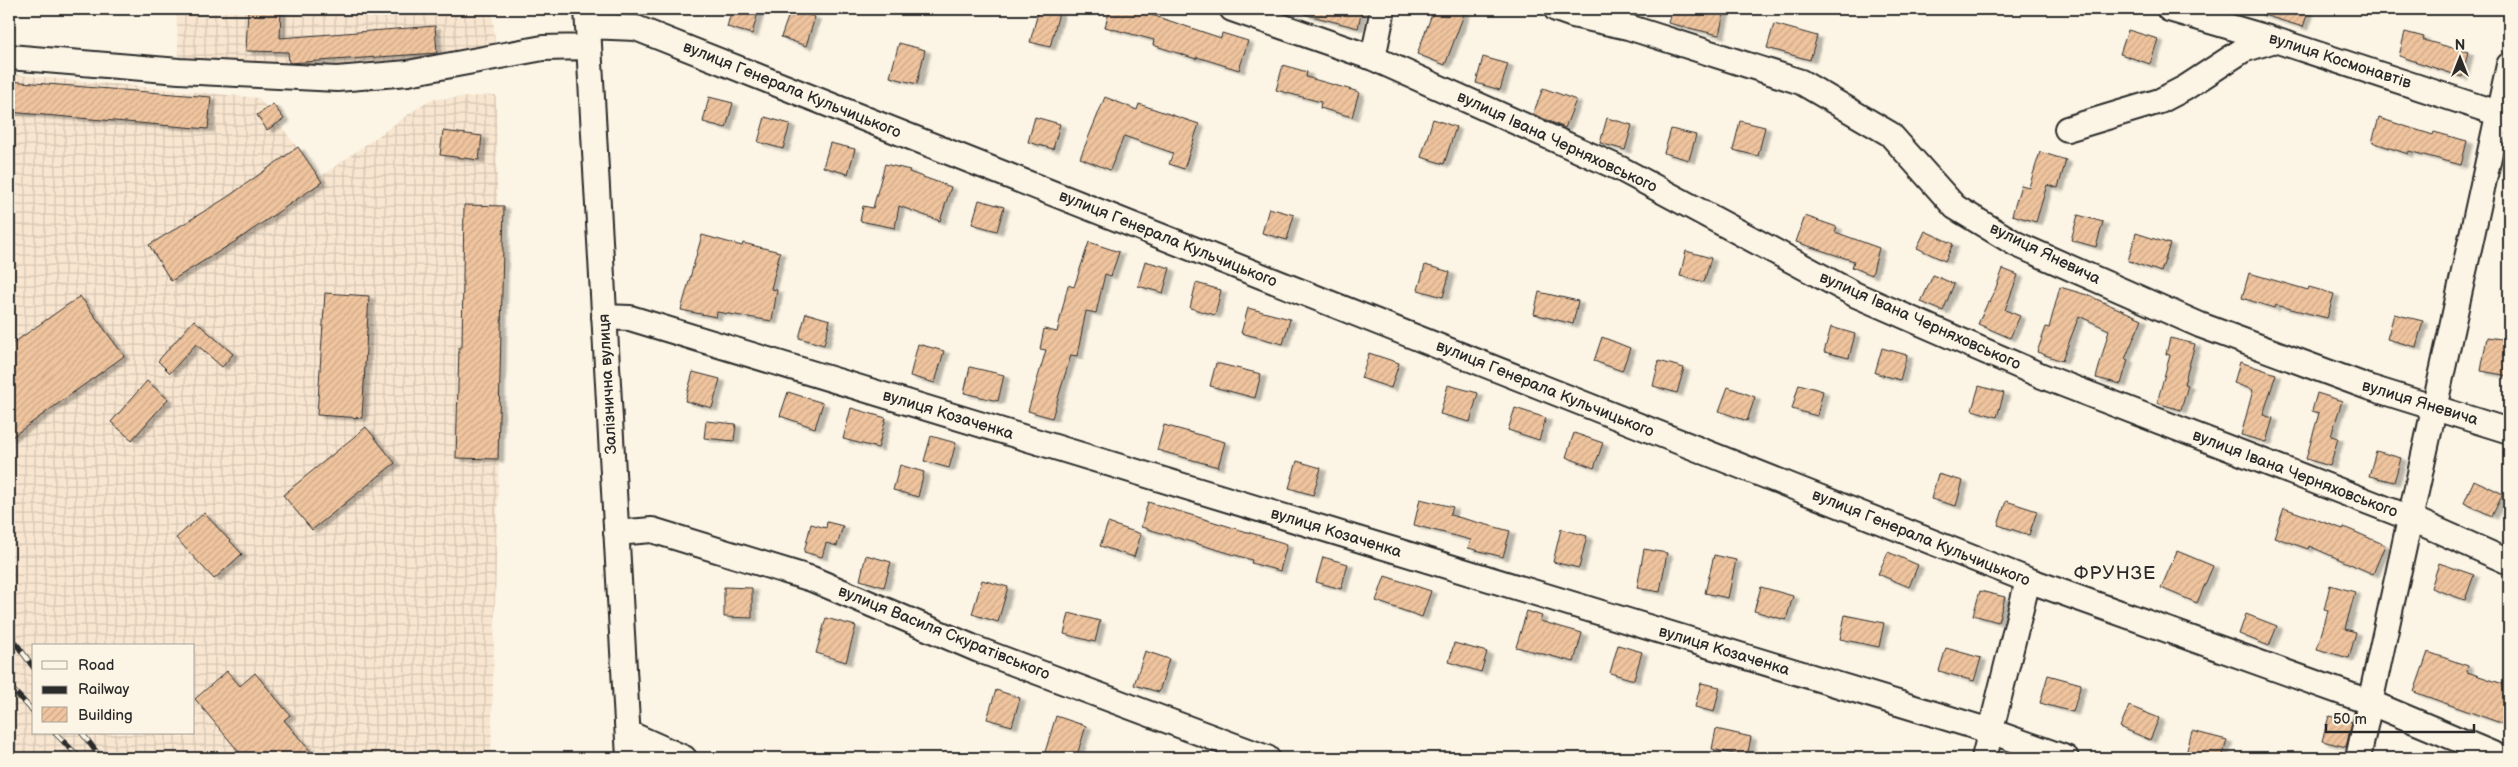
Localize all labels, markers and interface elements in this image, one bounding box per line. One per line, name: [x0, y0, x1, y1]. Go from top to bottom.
street label: вулиця Космонавтів: [2266, 29, 2414, 93]
north arrow: [2436, 32, 2486, 82]
street label: вулиця Генерала Кульчицького: [680, 37, 904, 143]
text: N: [2455, 37, 2465, 54]
street label: вулиця Івана Черняховського: [1454, 87, 1660, 197]
street label: вулиця Генерала Кульчицького: [1056, 186, 1280, 292]
street label: вулиця Яневича: [1987, 219, 2104, 289]
street label: вулиця Івана Черняховського: [1816, 268, 2024, 374]
street label: Залізнична вулиця: [595, 313, 621, 455]
street label: вулиця Генерала Кульчицького: [1433, 336, 1657, 442]
street label: вулиця Яневича: [2360, 376, 2481, 430]
street label: вулиця Козаченка: [880, 386, 1016, 444]
street label: вулиця Івана Черняховського: [2190, 426, 2400, 522]
street label: вулиця Генерала Кульчицького: [1809, 485, 2033, 591]
street label: вулиця Козаченка: [1268, 504, 1404, 562]
district label: ФРУНЗЕ: [2074, 562, 2156, 585]
street label: вулиця Василя Скуратівського: [835, 582, 1053, 684]
street label: вулиця Козаченка: [1656, 622, 1792, 680]
legend: [32, 644, 195, 734]
text: Road: [78, 656, 114, 675]
text: Railway: [78, 680, 129, 699]
scale bar: [2326, 702, 2473, 734]
text: Building: [78, 706, 133, 725]
text: 50 m: [2333, 710, 2367, 729]

